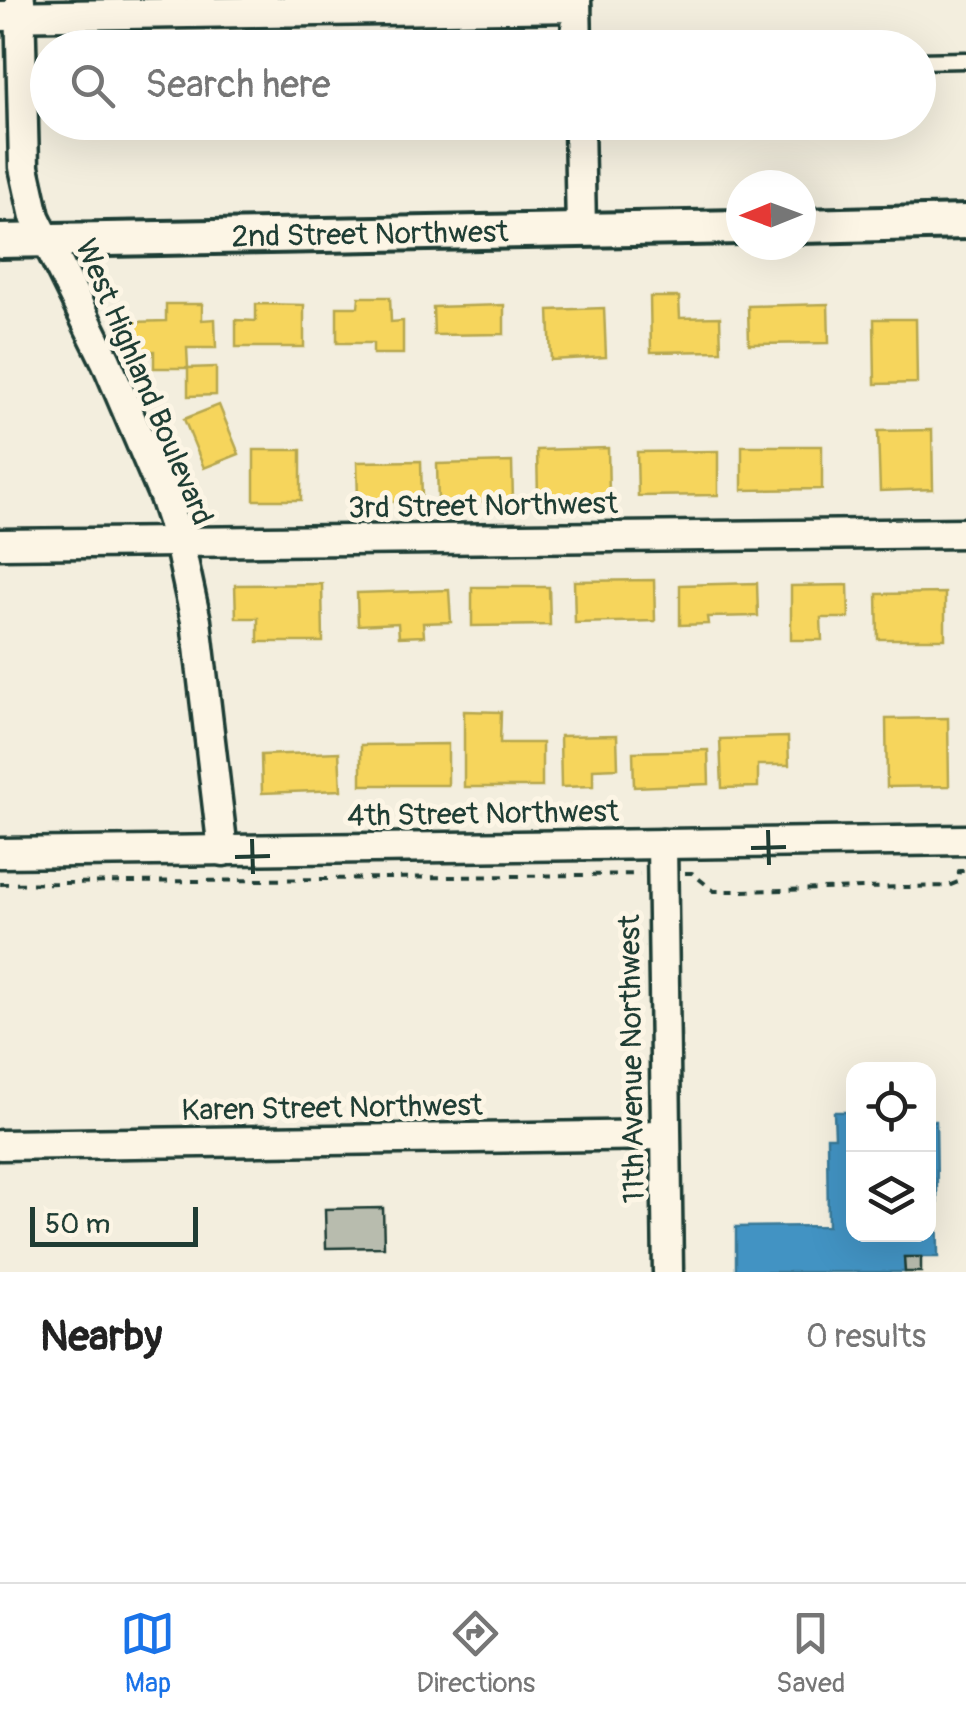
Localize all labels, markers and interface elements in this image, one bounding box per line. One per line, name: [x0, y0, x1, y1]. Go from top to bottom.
search box: [30, 30, 936, 140]
icon: search: [65, 58, 120, 113]
text: Search here: [145, 61, 331, 109]
north arrow: [726, 170, 816, 260]
street label: 2nd Street Northwest: [231, 213, 510, 255]
street label: West Highland Boulevard: [67, 233, 221, 531]
street label: 3rd Street Northwest: [348, 485, 619, 527]
street label: 4th Street Northwest: [347, 793, 620, 835]
street label: 11th Avenue Northwest: [611, 913, 653, 1204]
map controls: [846, 1062, 936, 1242]
button: locate: [846, 1062, 936, 1152]
street label: Karen Street Northwest: [181, 1087, 484, 1129]
button: layers: [846, 1152, 936, 1242]
scale bar: [30, 1202, 198, 1246]
text: 50 m: [45, 1207, 110, 1242]
text: Nearby: [40, 1311, 162, 1363]
text: 0 results: [806, 1317, 926, 1357]
tab: Map: [120, 1606, 175, 1701]
tab: Directions: [416, 1606, 535, 1701]
tab: Saved: [776, 1606, 846, 1701]

